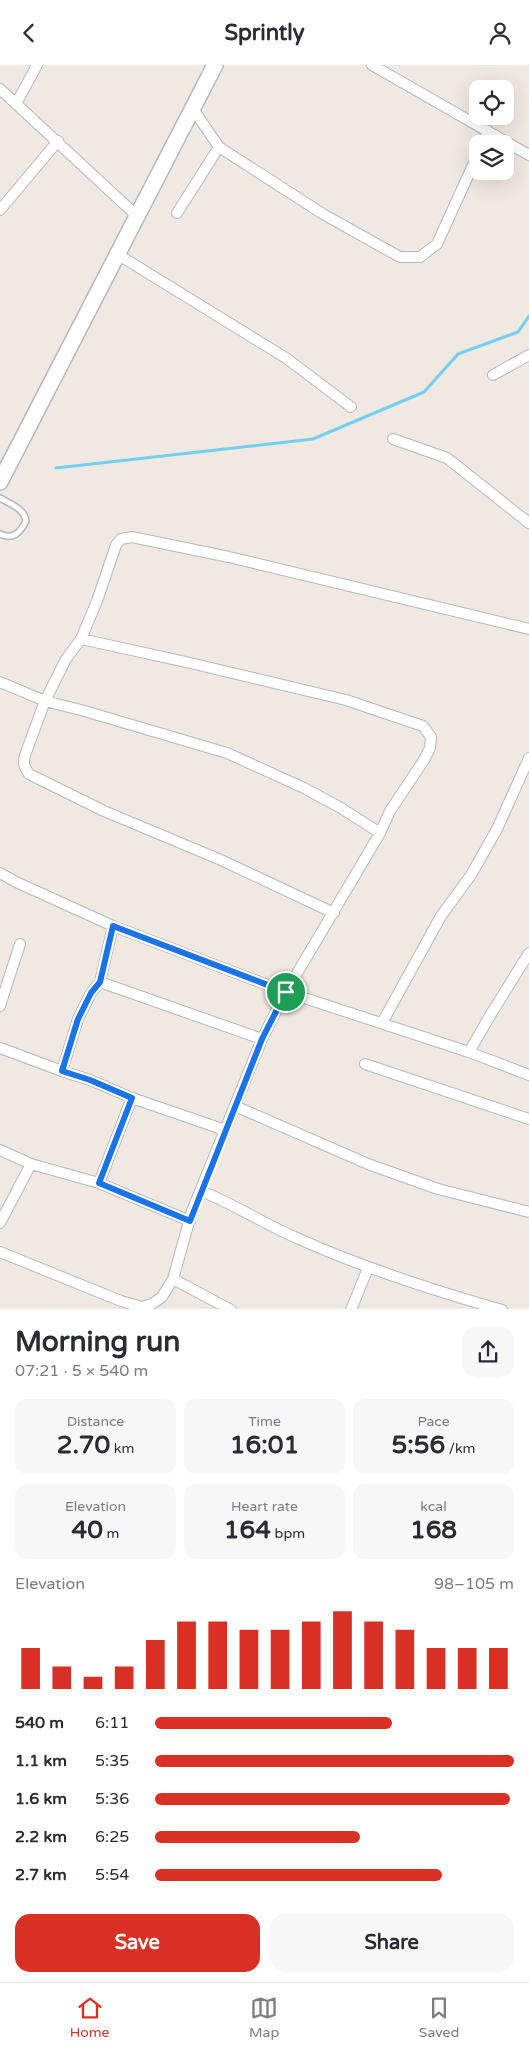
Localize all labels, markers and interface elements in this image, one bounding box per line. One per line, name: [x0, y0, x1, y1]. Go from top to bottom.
icon: back: [15, 19, 43, 47]
icon: person: [486, 19, 514, 47]
text: Sprintly: [225, 20, 305, 46]
map controls: [469, 80, 514, 180]
button: locate: [469, 80, 514, 125]
button: layers: [469, 135, 514, 180]
pin: [265, 971, 307, 1013]
icon: arrive: [272, 978, 300, 1006]
text: Morning run: [15, 1325, 180, 1359]
button: share: [462, 1326, 514, 1378]
text: 07:21 · 5 × 540 m: [15, 1361, 148, 1381]
text: Distance: [67, 1413, 124, 1430]
text: Time: [248, 1413, 281, 1430]
text: Pace: [417, 1413, 450, 1430]
text: 2.70: [57, 1430, 110, 1460]
text: 16:01: [230, 1430, 299, 1460]
text: 5:56: [392, 1430, 445, 1460]
text: km: [110, 1440, 134, 1457]
text: /km: [445, 1440, 475, 1457]
text: Elevation: [65, 1498, 126, 1515]
text: Heart rate: [231, 1498, 298, 1515]
text: kcal: [420, 1498, 447, 1515]
text: 40: [72, 1515, 103, 1545]
text: 164: [224, 1515, 271, 1545]
text: 168: [410, 1515, 457, 1545]
text: m: [103, 1525, 119, 1542]
text: bpm: [271, 1525, 305, 1542]
text: Elevation: [15, 1574, 85, 1594]
text: 98–105 m: [434, 1574, 514, 1594]
text: 540 m: [15, 1713, 64, 1733]
text: 6:11: [95, 1713, 129, 1733]
text: 1.1 km: [15, 1751, 67, 1771]
text: 5:35: [95, 1751, 129, 1771]
text: 1.6 km: [15, 1789, 67, 1809]
text: 5:36: [95, 1789, 129, 1809]
text: 2.2 km: [15, 1827, 67, 1847]
text: 6:25: [95, 1827, 129, 1847]
text: 2.7 km: [15, 1865, 67, 1885]
text: 5:54: [95, 1865, 129, 1885]
button: Save: [15, 1914, 260, 1972]
button: Share: [270, 1914, 514, 1972]
tab: Home: [70, 1994, 109, 2041]
tab: Map: [249, 1994, 279, 2041]
tab: Saved: [419, 1994, 459, 2041]

